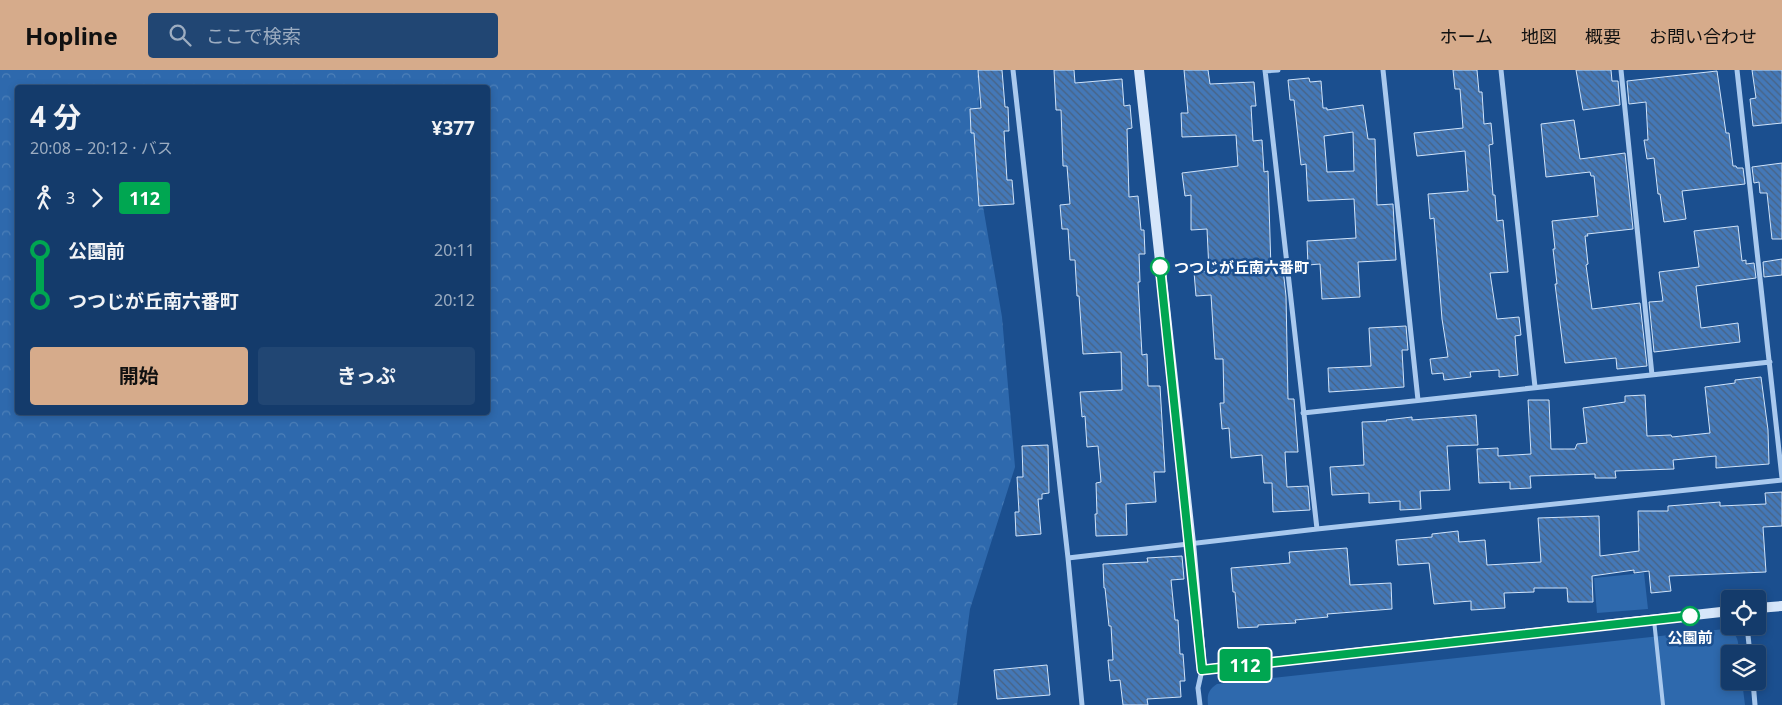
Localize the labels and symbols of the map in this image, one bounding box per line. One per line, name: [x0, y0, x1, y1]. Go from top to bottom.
marker: つつじが丘南六番町: [1150, 257, 1170, 277]
place label: つつじが丘南六番町: [1174, 257, 1309, 277]
marker: 公園前: [1680, 606, 1700, 626]
place label: 公園前: [1667, 627, 1713, 647]
line badge: 112: [1216, 649, 1274, 681]

